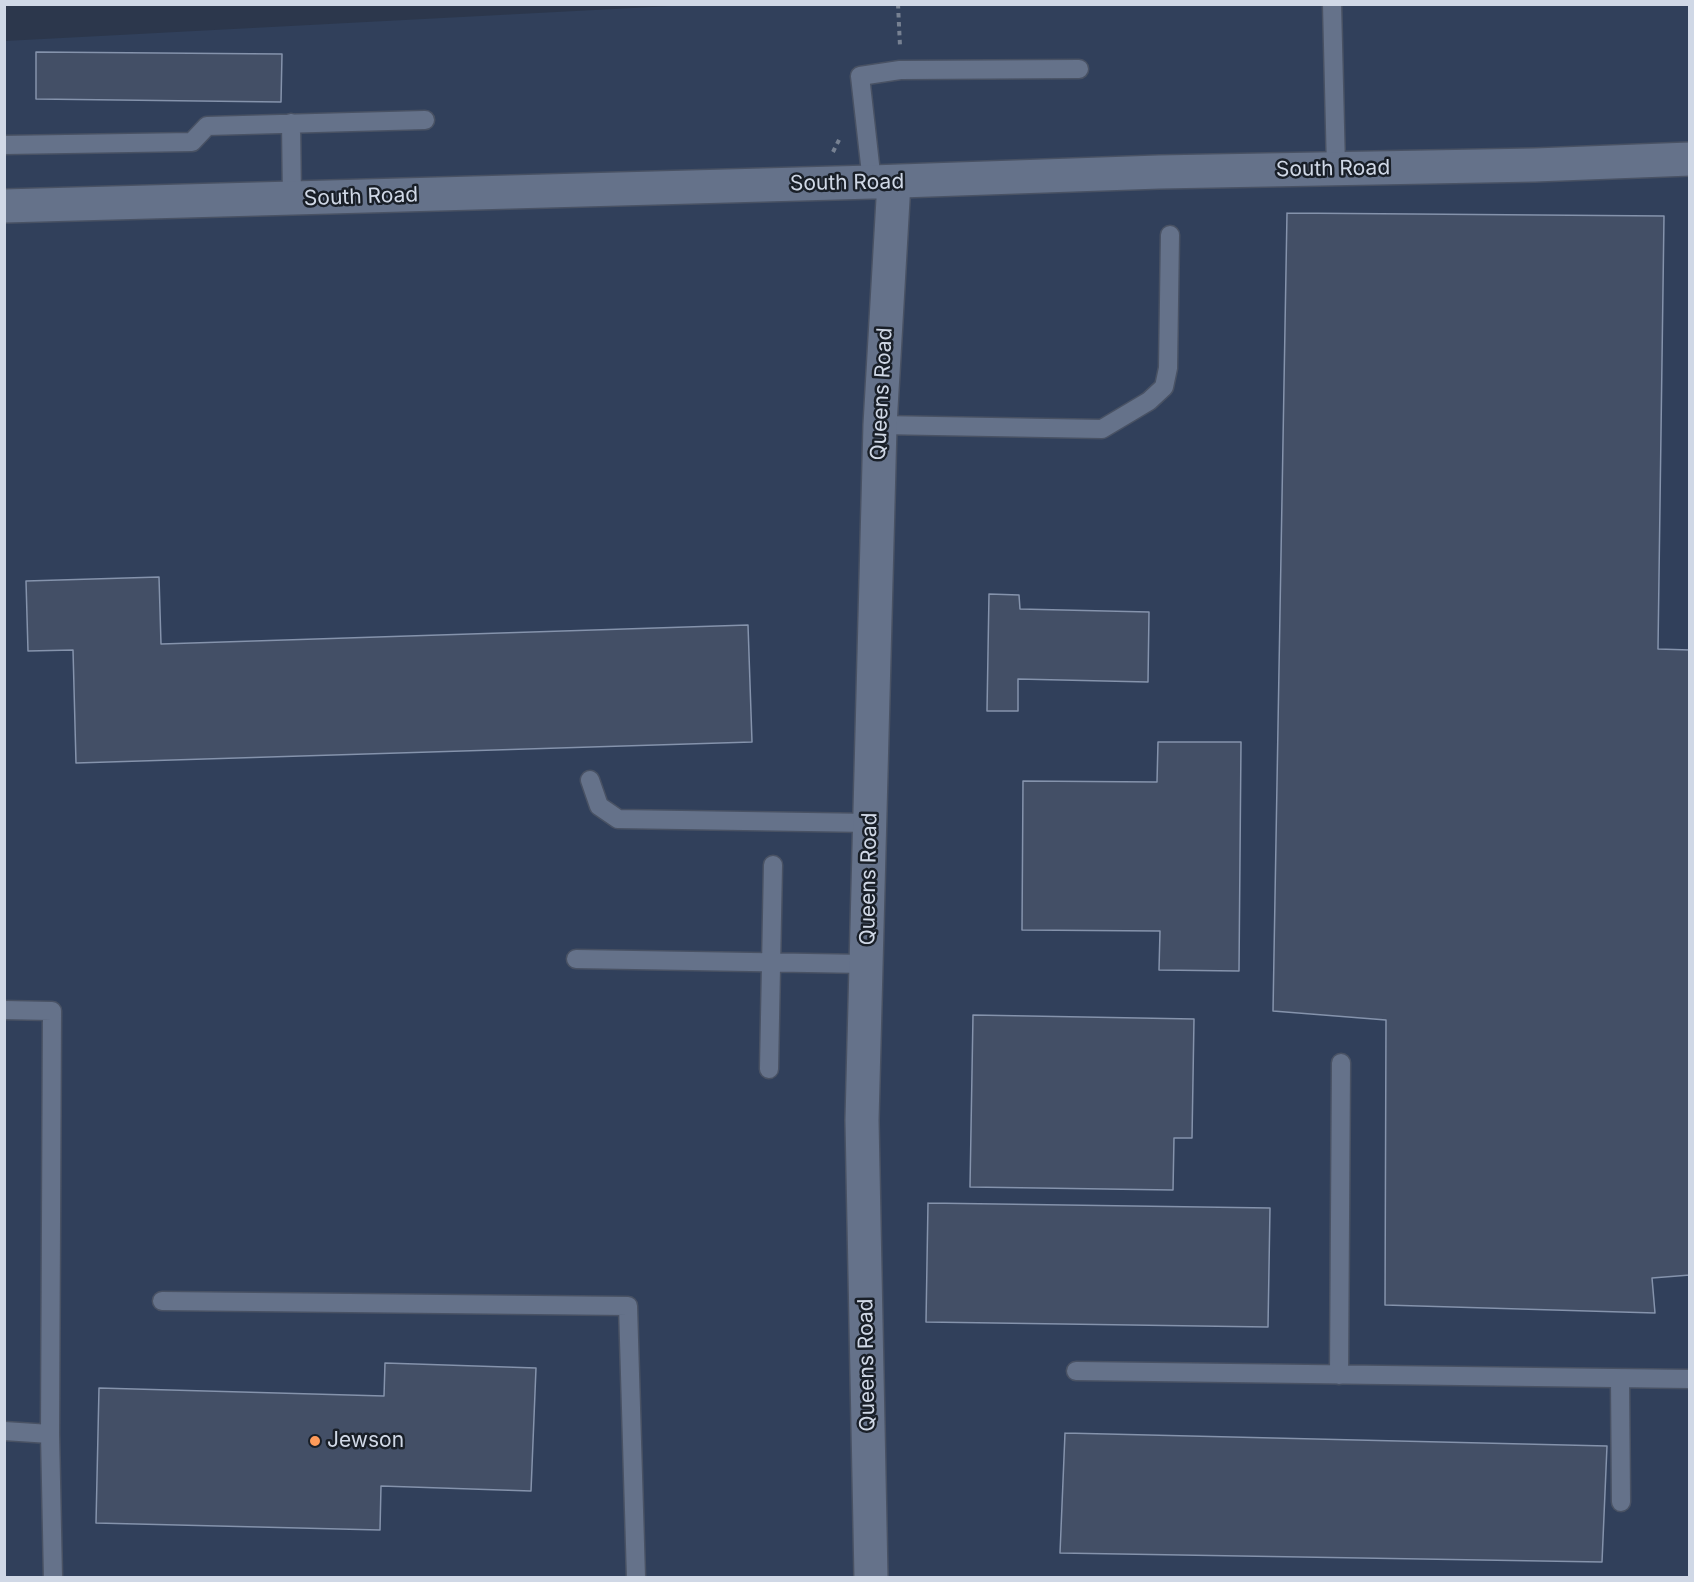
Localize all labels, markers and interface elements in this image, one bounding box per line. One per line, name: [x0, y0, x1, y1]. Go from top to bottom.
street label: South Road: [1276, 155, 1390, 183]
street label: South Road: [790, 169, 904, 197]
street label: South Road: [303, 182, 419, 212]
street label: Queens Road: [866, 327, 898, 461]
street label: Queens Road: [855, 812, 883, 946]
street label: Queens Road: [853, 1298, 881, 1432]
place label: Jewson: [327, 1428, 404, 1454]
marker: Jewson: [308, 1434, 322, 1448]

